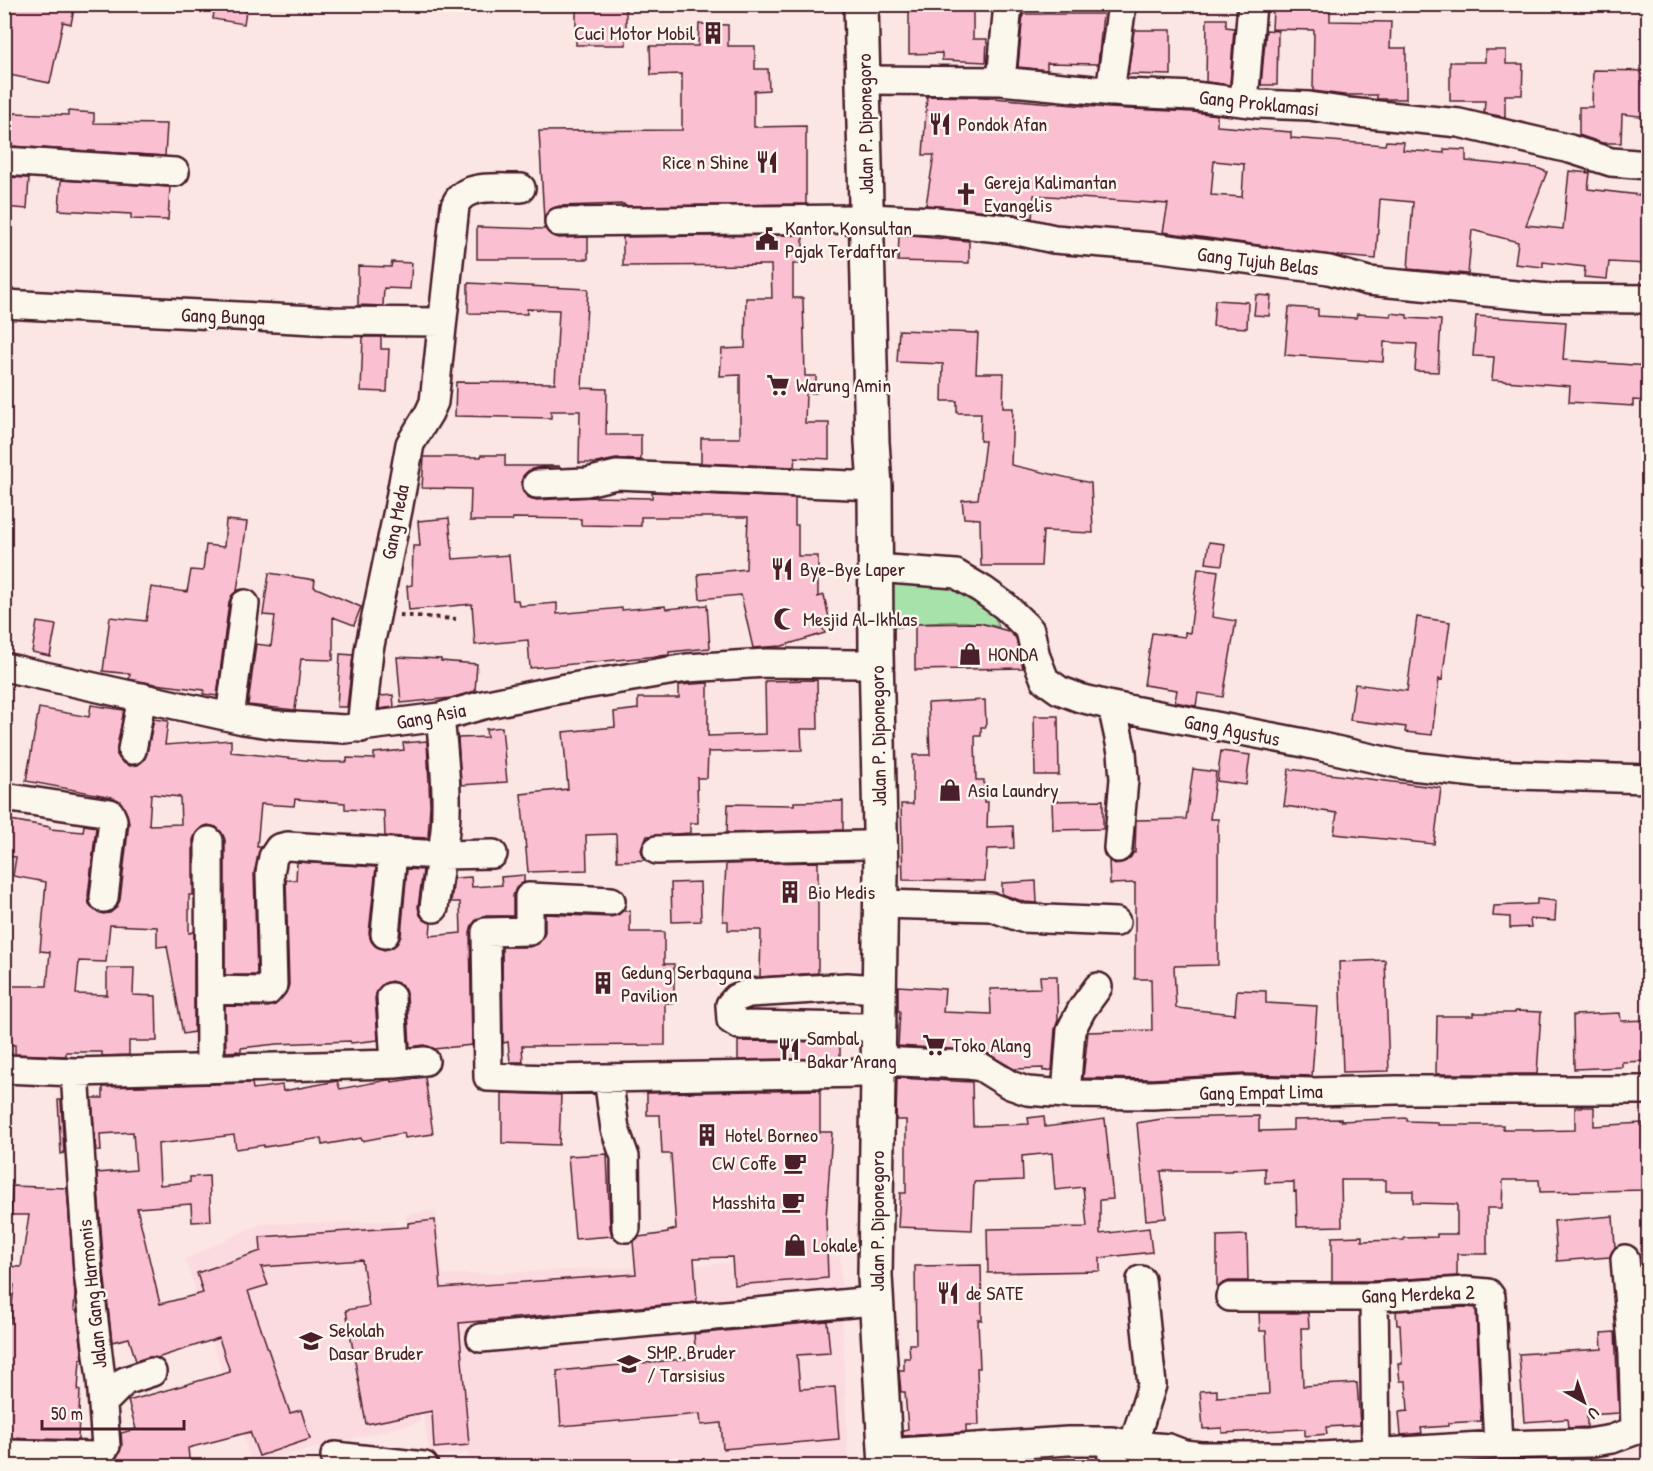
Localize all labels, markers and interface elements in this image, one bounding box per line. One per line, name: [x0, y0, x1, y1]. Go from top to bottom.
place label: Cuci Motor Mobil: [574, 19, 696, 46]
building icon: Cuci Motor Mobil: [700, 20, 726, 46]
street label: Jalan P. Diponegoro: [850, 53, 879, 195]
street label: Gang Proklamasi: [1198, 83, 1320, 122]
place label: Pondok Afan: [958, 110, 1047, 137]
restaurant icon: Pondok Afan: [927, 111, 953, 137]
place label: Rice n Shine: [662, 148, 749, 175]
restaurant icon: Rice n Shine: [754, 149, 780, 175]
place label: Gereja Kalimantan Evangelis: [984, 168, 1117, 218]
church icon: Gereja Kalimantan Evangelis: [953, 181, 979, 207]
place label: Kantor Konsultan Pajak Terdaftar: [785, 214, 912, 264]
public building icon: Kantor Konsultan Pajak Terdaftar: [754, 226, 780, 252]
street label: Gang Tujuh Belas: [1196, 240, 1321, 281]
street label: Gang Bunga: [181, 301, 266, 330]
place label: Warung Amin: [796, 371, 891, 398]
supermarket icon: Warung Amin: [765, 372, 791, 398]
street label: Gang Meda: [374, 482, 415, 562]
place label: Bye-Bye Laper: [800, 555, 906, 582]
restaurant icon: Bye-Bye Laper: [769, 556, 795, 582]
place label: Mesjid Al-Ikhlas: [803, 605, 918, 632]
mosque icon: Mesjid Al-Ikhlas: [772, 606, 798, 632]
place label: HONDA: [988, 640, 1039, 667]
shop icon: HONDA: [957, 641, 983, 667]
street label: Jalan P. Diponegoro: [863, 665, 892, 807]
street label: Gang Asia: [394, 696, 468, 735]
street label: Gang Agustus: [1182, 707, 1283, 752]
place label: Asia Laundry: [968, 776, 1059, 803]
shop icon: Asia Laundry: [937, 777, 963, 803]
place label: Bio Medis: [808, 878, 875, 905]
building icon: Bio Medis: [777, 879, 803, 905]
place label: Gedung Serbaguna Pavilion: [621, 958, 752, 1008]
building icon: Gedung Serbaguna Pavilion: [590, 970, 616, 996]
place label: Sambal Bakar Arang: [807, 1024, 897, 1074]
place label: Toko Alang: [952, 1031, 1031, 1058]
supermarket icon: Toko Alang: [921, 1032, 947, 1058]
restaurant icon: Sambal Bakar Arang: [776, 1036, 802, 1062]
street label: Gang Empat Lima: [1199, 1077, 1323, 1106]
place label: Hotel Borneo: [725, 1121, 818, 1148]
building icon: Hotel Borneo: [694, 1122, 720, 1148]
place label: CW Coffe: [712, 1149, 777, 1176]
cafe icon: CW Coffe: [782, 1150, 808, 1176]
street label: Jalan P. Diponegoro: [863, 1151, 890, 1291]
place label: Masshita: [712, 1188, 775, 1215]
cafe icon: Masshita: [780, 1189, 806, 1215]
street label: Jalan Gang Harmonis: [70, 1218, 113, 1370]
place label: Lokale: [813, 1231, 858, 1258]
shop icon: Lokale: [782, 1232, 808, 1258]
street label: Gang Merdeka 2: [1361, 1278, 1476, 1309]
place label: de SATE: [966, 1279, 1024, 1306]
restaurant icon: de SATE: [935, 1280, 961, 1306]
place label: Sekolah Dasar Bruder: [329, 1316, 424, 1366]
school or university icon: Sekolah Dasar Bruder: [298, 1328, 324, 1354]
place label: SMP. Bruder / Tarsisius: [647, 1338, 736, 1388]
school or university icon: SMP. Bruder / Tarsisius: [616, 1351, 642, 1377]
north arrow: [1554, 1372, 1614, 1432]
scale bar: [42, 1393, 184, 1431]
text: 50 m: [51, 1401, 83, 1426]
text: U: [1583, 1402, 1604, 1425]

